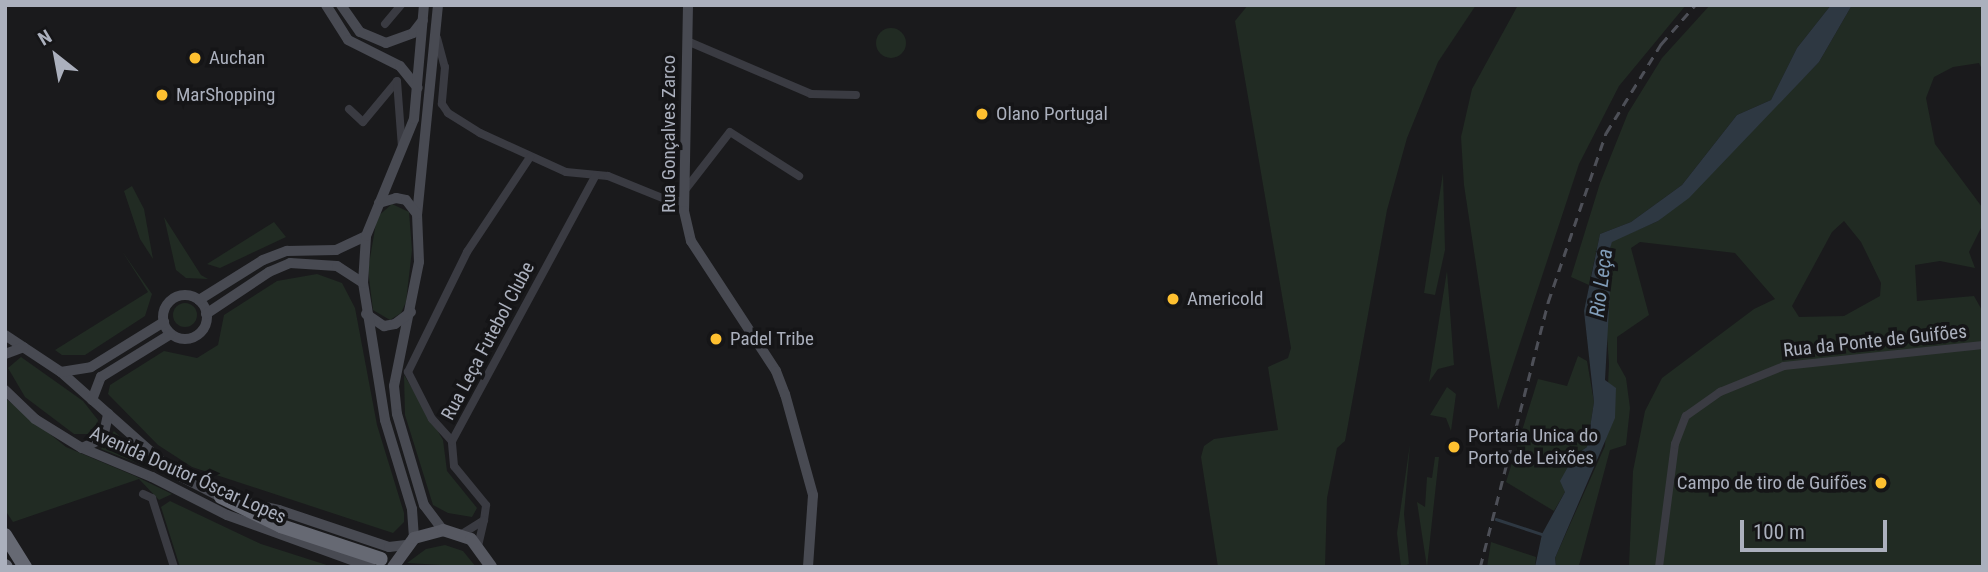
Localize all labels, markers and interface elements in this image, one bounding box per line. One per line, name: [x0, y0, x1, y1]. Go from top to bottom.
north arrow: [21, 21, 91, 91]
text: N: [34, 25, 56, 50]
place label: Auchan: [209, 47, 265, 69]
marker: Auchan: [187, 50, 203, 66]
street label: Rua Gonçalves Zarco: [658, 55, 680, 213]
place label: MarShopping: [176, 84, 275, 106]
marker: MarShopping: [154, 87, 170, 103]
place label: Olano Portugal: [996, 103, 1108, 125]
marker: Olano Portugal: [974, 106, 990, 122]
water label: Rio Leça: [1584, 247, 1618, 319]
street label: Rua Leça Futebol Clube: [437, 258, 539, 424]
place label: Americold: [1187, 288, 1263, 310]
marker: Americold: [1165, 291, 1181, 307]
street label: Rua da Ponte de Guifões: [1782, 320, 1968, 362]
place label: Padel Tribe: [730, 328, 814, 350]
marker: Padel Tribe: [708, 331, 724, 347]
street label: Avenida Doutor Óscar Lopes: [86, 421, 290, 529]
place label: Portaria Unica do Porto de Leixões: [1468, 425, 1598, 469]
marker: Portaria Unica do Porto de Leixões: [1446, 439, 1462, 455]
place label: Campo de tiro de Guifões: [1677, 472, 1867, 494]
marker: Campo de tiro de Guifões: [1873, 475, 1889, 491]
scale bar: [1743, 505, 1890, 550]
text: 100 m: [1753, 520, 1805, 544]

